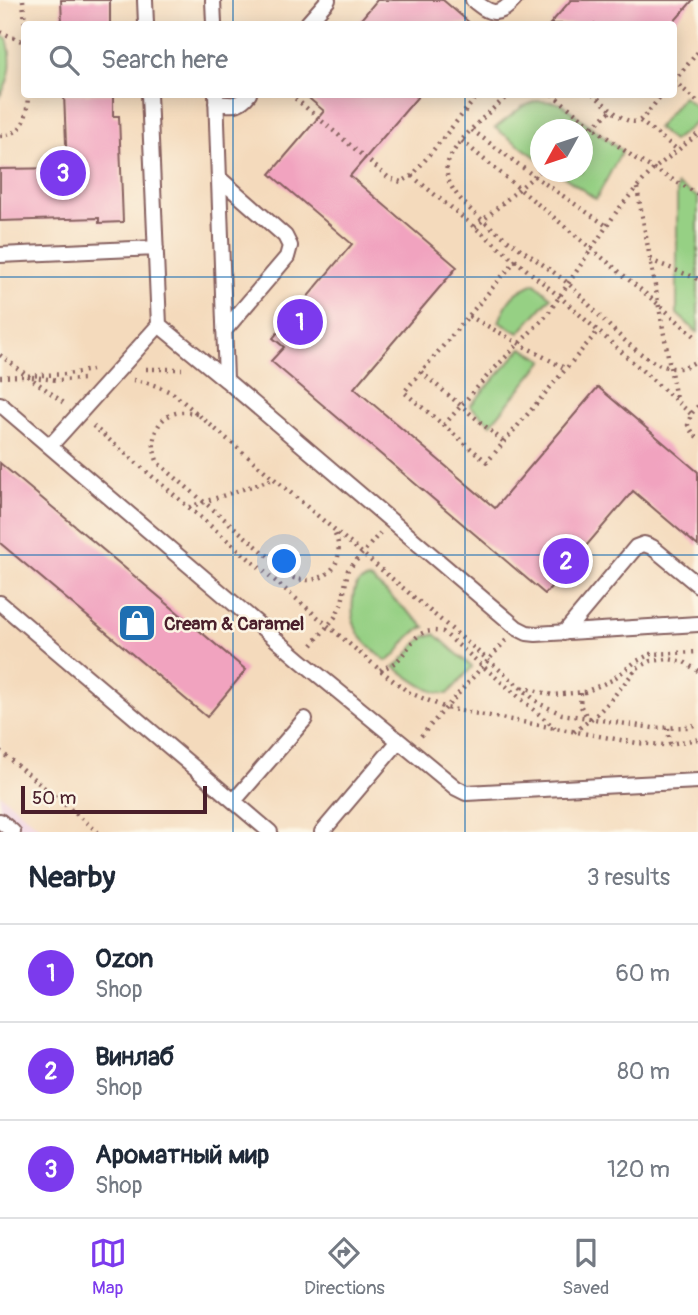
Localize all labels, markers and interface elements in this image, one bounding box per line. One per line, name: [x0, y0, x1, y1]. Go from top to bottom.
search box: [21, 21, 677, 98]
icon: search: [45, 41, 83, 79]
text: Search here: [101, 44, 228, 76]
north arrow: [530, 119, 593, 182]
pin: 3: [40, 147, 86, 199]
pin: 1: [277, 296, 323, 348]
pin: 2: [543, 535, 589, 587]
your location: [267, 544, 301, 578]
shop icon: Cream & Caramel: [116, 602, 158, 644]
place label: Cream & Caramel: [164, 612, 304, 636]
scale bar: [21, 783, 206, 815]
text: 50 m: [32, 786, 76, 810]
text: Nearby: [28, 859, 115, 896]
text: 3 results: [587, 863, 670, 892]
text: Ozon: [95, 943, 153, 975]
text: 1: [47, 959, 56, 988]
text: 60 m: [615, 959, 670, 988]
text: Shop: [95, 975, 143, 1004]
text: Винлаб: [95, 1041, 174, 1073]
text: 2: [45, 1057, 57, 1086]
text: 80 m: [617, 1057, 670, 1086]
text: Shop: [95, 1073, 143, 1102]
text: Ароматный мир: [95, 1139, 269, 1171]
text: 3: [45, 1155, 57, 1184]
text: 120 m: [607, 1155, 670, 1184]
text: Shop: [95, 1171, 143, 1200]
tab: Map: [89, 1234, 127, 1300]
tab: Directions: [304, 1234, 385, 1300]
tab: Saved: [562, 1234, 609, 1300]

